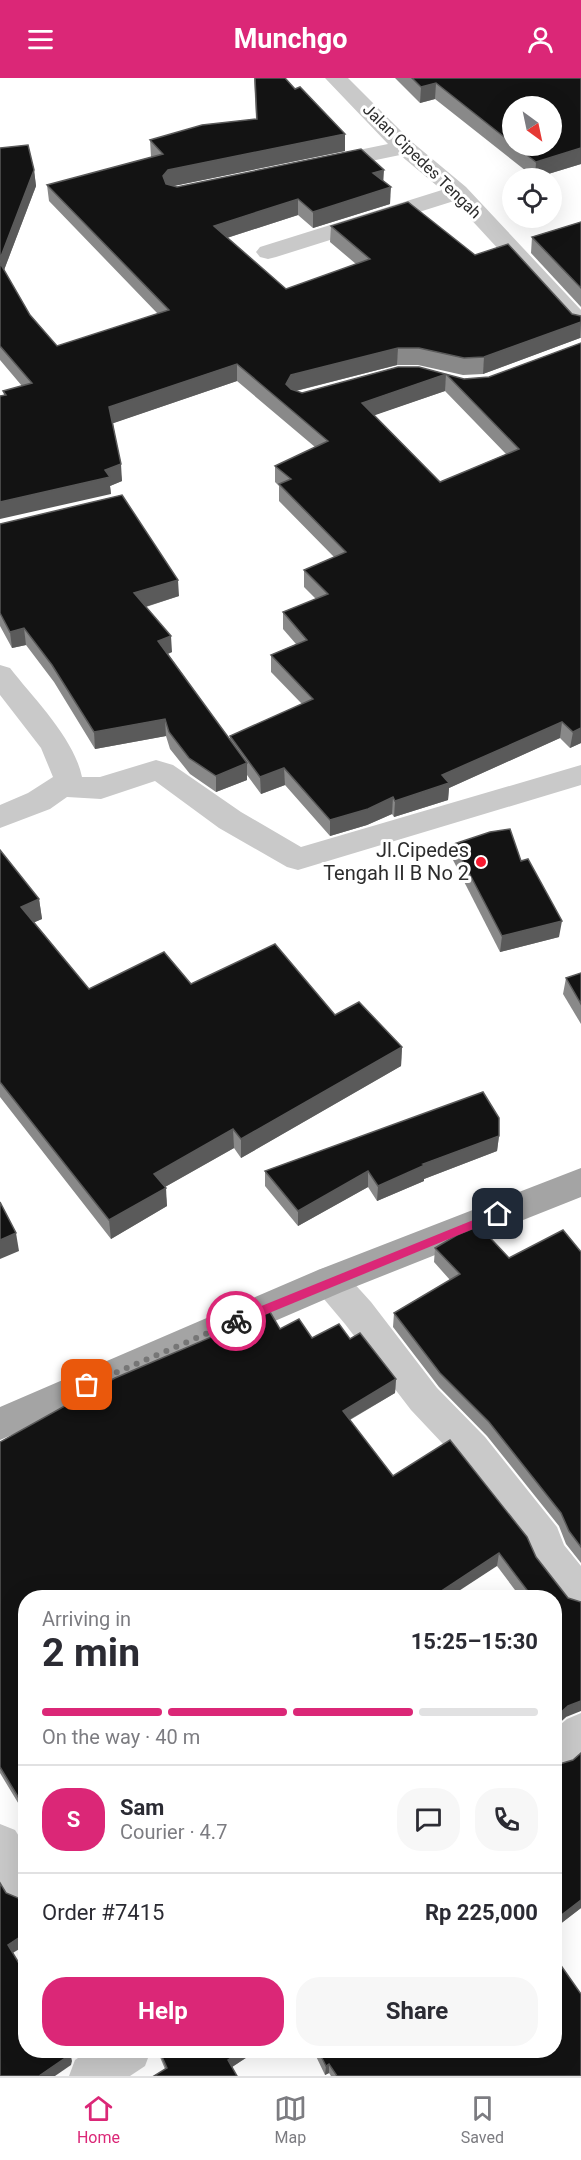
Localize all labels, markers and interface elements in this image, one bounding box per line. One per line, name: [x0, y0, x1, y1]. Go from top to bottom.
icon: menu: [24, 23, 57, 56]
text: Munchgo: [234, 23, 347, 55]
icon: person: [524, 23, 557, 56]
north arrow: [502, 96, 562, 156]
map controls: [502, 96, 562, 228]
street label: Jalan Cipedes Tengah: [359, 100, 485, 222]
button: locate: [502, 168, 562, 228]
place label: Jl.Cipedes Tengah II B No 2: [323, 838, 469, 885]
marker: Jl.Cipedes Tengah II B No 2: [474, 855, 488, 869]
pin: [472, 1188, 523, 1239]
icon: home: [481, 1197, 514, 1230]
courier: [206, 1291, 266, 1351]
icon: bike: [220, 1305, 253, 1338]
pin: [61, 1359, 112, 1410]
icon: bag: [70, 1368, 103, 1401]
text: Arriving in: [42, 1607, 131, 1631]
text: 15:25–15:30: [411, 1629, 538, 1654]
text: 2 min: [42, 1630, 140, 1676]
text: On the way · 40 m: [42, 1725, 200, 1749]
button: chat: [397, 1788, 460, 1851]
button: phone: [475, 1788, 538, 1851]
text: Sam: [120, 1795, 164, 1820]
text: S: [67, 1807, 80, 1832]
text: Courier · 4.7: [120, 1820, 227, 1844]
text: Order #7415: [42, 1900, 164, 1925]
text: Rp 225,000: [425, 1900, 538, 1925]
button: Help: [42, 1977, 284, 2046]
button: Share: [296, 1977, 538, 2046]
tab: Home: [77, 2092, 120, 2147]
tab: Map: [274, 2092, 307, 2147]
tab: Saved: [461, 2092, 504, 2147]

